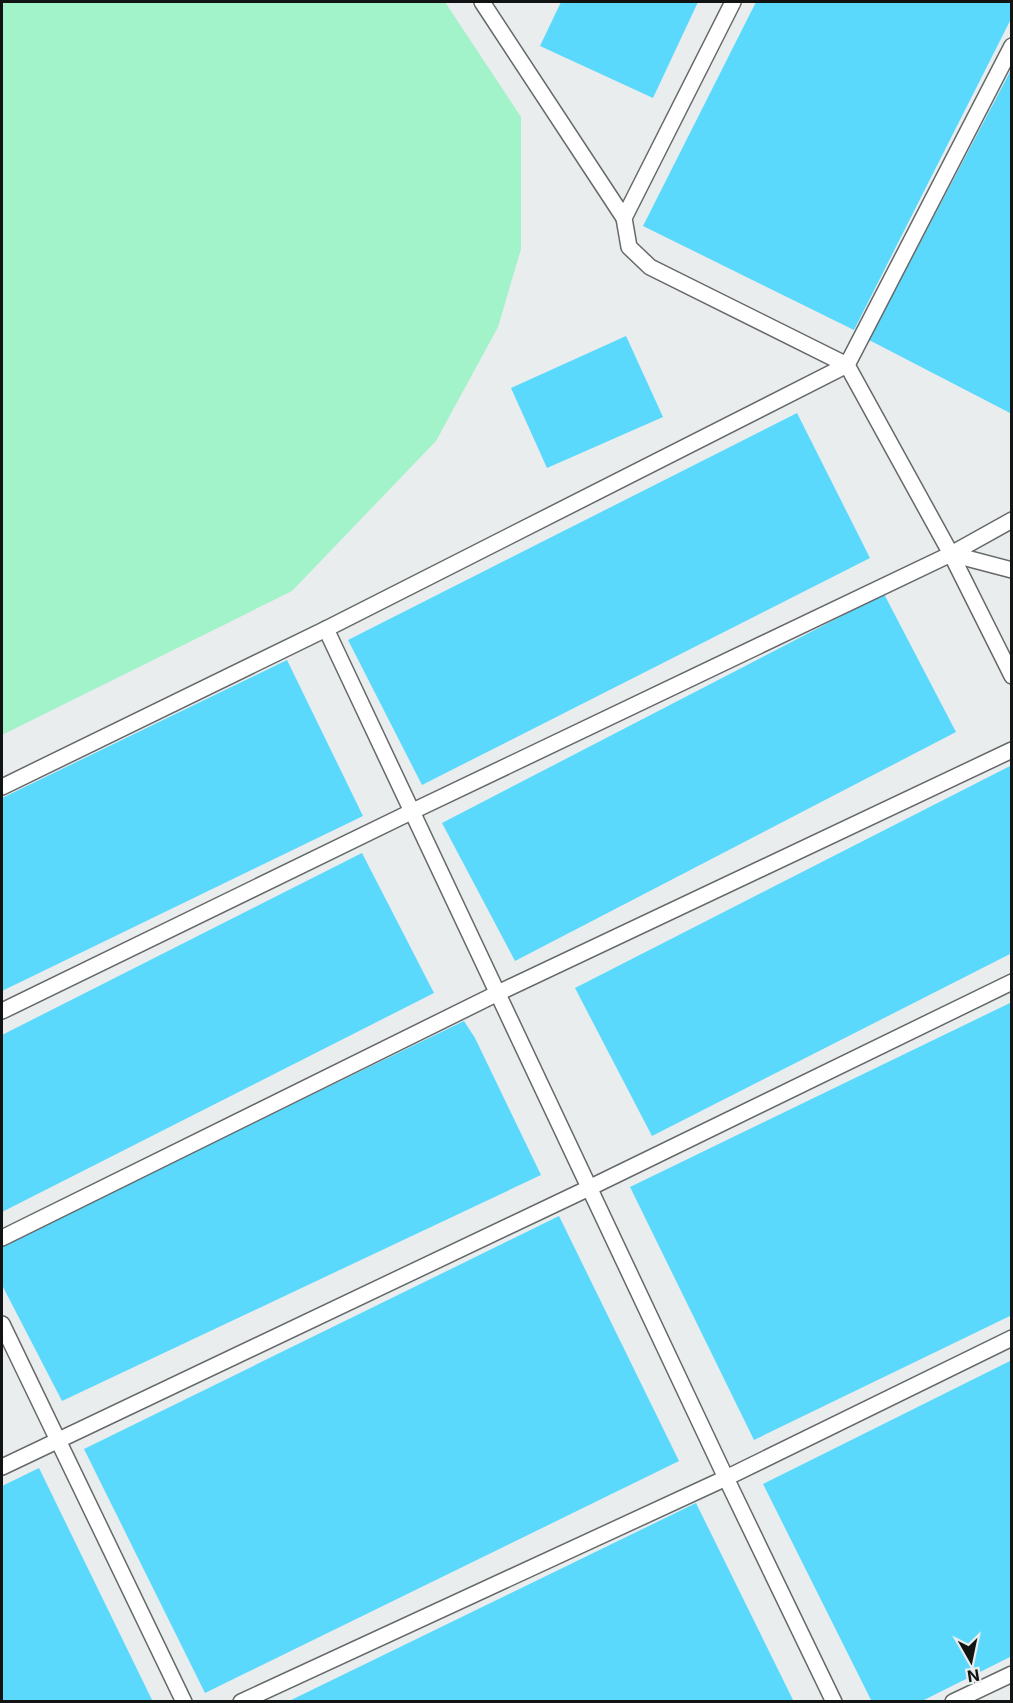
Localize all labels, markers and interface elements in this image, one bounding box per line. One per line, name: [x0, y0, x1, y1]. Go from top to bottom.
north arrow: [941, 1631, 1001, 1691]
text: N: [966, 1665, 981, 1687]

